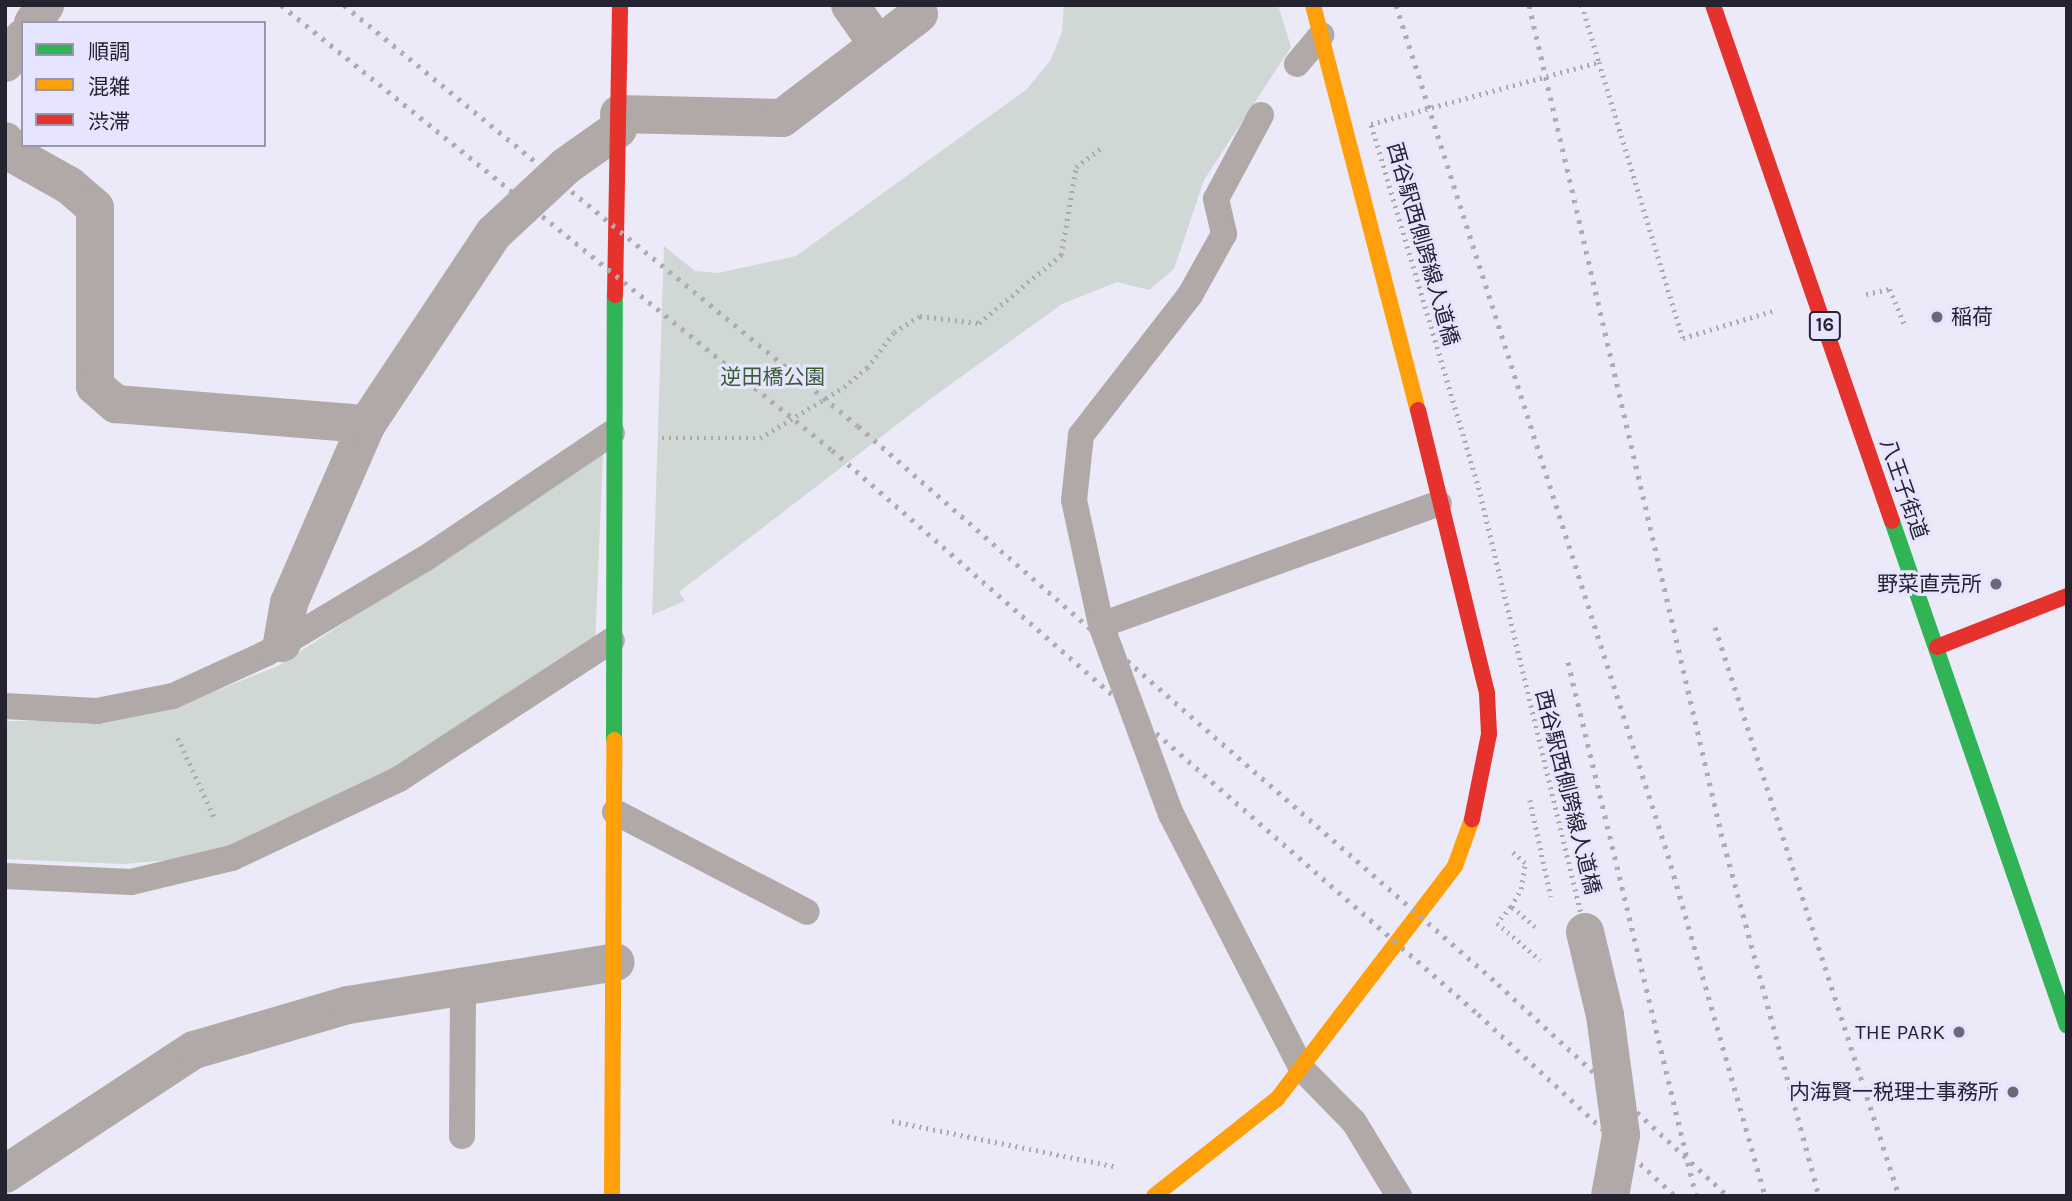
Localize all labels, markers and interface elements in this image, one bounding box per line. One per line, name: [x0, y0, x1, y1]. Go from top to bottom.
legend: [21, 21, 266, 147]
text: 順調: [88, 40, 130, 64]
text: 混雑: [88, 75, 130, 99]
text: 渋滞: [88, 110, 130, 134]
street label: 西谷駅西側跨線人道橋: [1382, 140, 1464, 348]
place label: 稲荷: [1951, 304, 1993, 330]
marker: 稲荷: [1929, 309, 1945, 325]
road number: 16: [1808, 310, 1842, 342]
park label: 逆田橋公園: [721, 364, 825, 390]
street label: 八王子街道: [1875, 435, 1933, 543]
place label: 野菜直売所: [1877, 571, 1982, 597]
marker: 野菜直売所: [1988, 576, 2004, 592]
street label: 西谷駅西側跨線人道橋: [1530, 687, 1606, 897]
place label: THE PARK: [1855, 1019, 1945, 1045]
marker: THE PARK: [1951, 1024, 1967, 1040]
place label: 内海賢一税理士事務所: [1789, 1079, 1999, 1105]
marker: 内海賢一税理士事務所: [2005, 1084, 2021, 1100]

